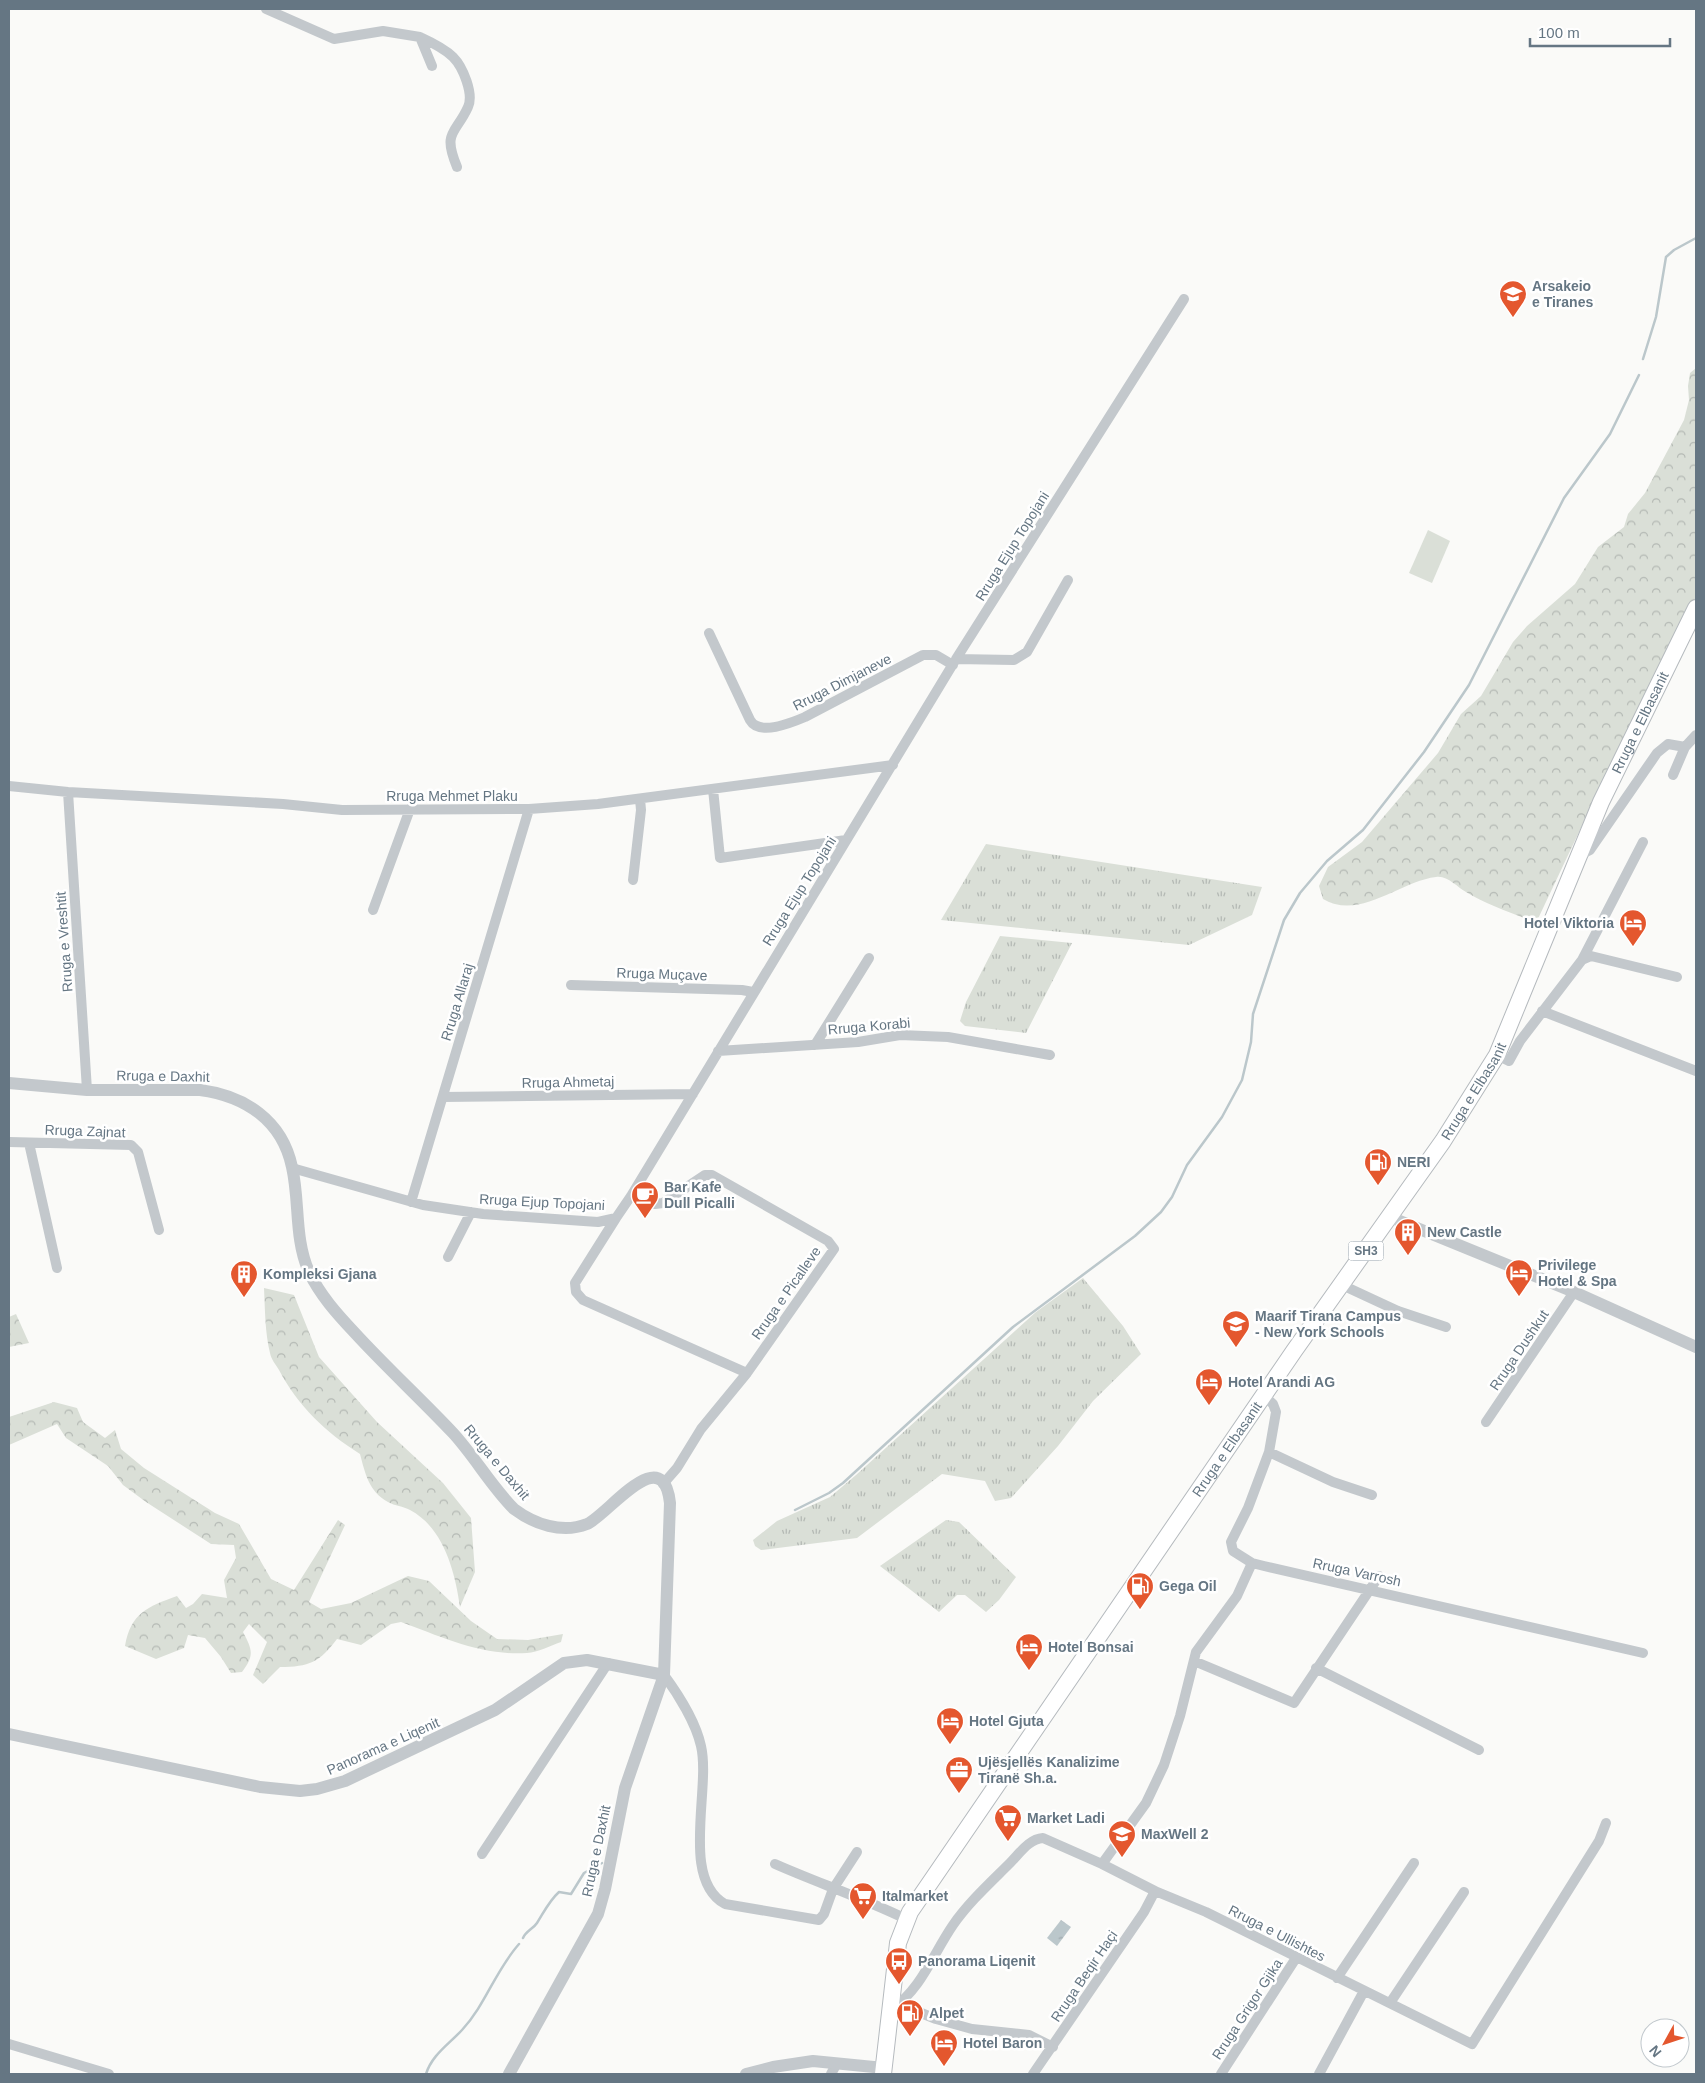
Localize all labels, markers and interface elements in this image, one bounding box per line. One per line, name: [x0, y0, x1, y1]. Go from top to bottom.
scale bar: [1530, 15, 1670, 47]
text: 100 m: [1538, 24, 1580, 41]
place label: Arsakeio e Tiranes: [1532, 278, 1593, 310]
school or university icon: Arsakeio e Tiranes: [1498, 279, 1528, 318]
street label: Rruga Ejup Topojani: [972, 488, 1052, 604]
street label: Rruga Dimjaneve: [790, 650, 894, 714]
street label: Rruga e Elbasanit: [1608, 669, 1672, 776]
street label: Rruga Mehmet Plaku: [386, 788, 518, 804]
street label: Rruga Ejup Topojani: [759, 833, 839, 949]
street label: Rruga e Vreshtit: [53, 891, 75, 993]
hotel icon: Hotel Viktoria: [1618, 908, 1648, 947]
place label: Hotel Viktoria: [1524, 915, 1614, 931]
street label: Rruga Allaraj: [438, 961, 476, 1043]
street label: Rruga Muçave: [616, 964, 708, 984]
street label: Rruga Korabi: [827, 1014, 911, 1038]
street label: Rruga e Elbasanit: [1438, 1040, 1509, 1143]
street label: Rruga e Daxhit: [116, 1067, 210, 1085]
street label: Rruga Ahmetaj: [522, 1073, 614, 1091]
street label: Rruga Zajnat: [44, 1122, 126, 1140]
fuel station icon: NERI: [1363, 1147, 1393, 1186]
place label: NERI: [1397, 1154, 1430, 1170]
place label: Bar Kafe Dull Picalli: [664, 1179, 735, 1211]
cafe icon: Bar Kafe Dull Picalli: [630, 1180, 660, 1219]
street label: Rruga Ejup Topojani: [479, 1191, 605, 1213]
building icon: New Castle: [1393, 1217, 1423, 1256]
place label: New Castle: [1427, 1224, 1502, 1240]
road number: SH3: [1348, 1242, 1384, 1260]
street label: Rruga e Picalleve: [748, 1243, 824, 1343]
place label: Privilege Hotel & Spa: [1538, 1257, 1617, 1289]
hotel icon: Privilege Hotel & Spa: [1504, 1258, 1534, 1297]
building icon: Kompleksi Gjana: [229, 1259, 259, 1298]
place label: Kompleksi Gjana: [263, 1266, 377, 1282]
street label: Rruga Dushkut: [1486, 1307, 1552, 1393]
place label: Maarif Tirana Campus - New York Schools: [1255, 1308, 1401, 1340]
school or university icon: Maarif Tirana Campus - New York Schools: [1221, 1309, 1251, 1348]
hotel icon: Hotel Arandi AG: [1194, 1367, 1224, 1406]
place label: Hotel Arandi AG: [1228, 1374, 1335, 1390]
street label: Rruga e Elbasanit: [1189, 1399, 1265, 1500]
street label: Rruga e Daxhit: [461, 1421, 533, 1503]
street label: Rruga Varrosh: [1311, 1555, 1403, 1589]
fuel station icon: Gega Oil: [1125, 1571, 1155, 1610]
place label: Gega Oil: [1159, 1578, 1217, 1594]
hotel icon: Hotel Bonsai: [1014, 1632, 1044, 1671]
place label: Hotel Bonsai: [1048, 1639, 1134, 1655]
hotel icon: Hotel Gjuta: [935, 1706, 965, 1745]
place label: Hotel Gjuta: [969, 1713, 1044, 1729]
street label: Panorama e Liqenit: [324, 1714, 442, 1778]
place label: Ujësjellës Kanalizime Tiranë Sh.a.: [978, 1754, 1120, 1786]
office icon: Ujësjellës Kanalizime Tiranë Sh.a.: [944, 1755, 974, 1794]
supermarket icon: Market Ladi: [993, 1803, 1023, 1842]
street label: Rruga e Daxhit: [578, 1804, 614, 1898]
place label: Market Ladi: [1027, 1810, 1105, 1826]
school or university icon: MaxWell 2: [1107, 1819, 1137, 1858]
place label: MaxWell 2: [1141, 1826, 1209, 1842]
supermarket icon: Italmarket: [848, 1881, 878, 1920]
place label: Italmarket: [882, 1888, 948, 1904]
street label: Rruga e Ullishtes: [1226, 1902, 1328, 1964]
street label: Rruga Beqir Haçi: [1048, 1927, 1120, 2025]
bus stop icon: Panorama Liqenit: [884, 1946, 914, 1985]
place label: Panorama Liqenit: [918, 1953, 1036, 1969]
street label: Rruga Grigor Gjika: [1209, 1956, 1286, 2062]
fuel station icon: Alpet: [895, 1998, 925, 2037]
place label: Alpet: [929, 2005, 964, 2021]
north arrow: [1640, 2018, 1690, 2068]
hotel icon: Hotel Baron: [929, 2028, 959, 2067]
place label: Hotel Baron: [963, 2035, 1042, 2051]
text: N: [1646, 2042, 1664, 2060]

